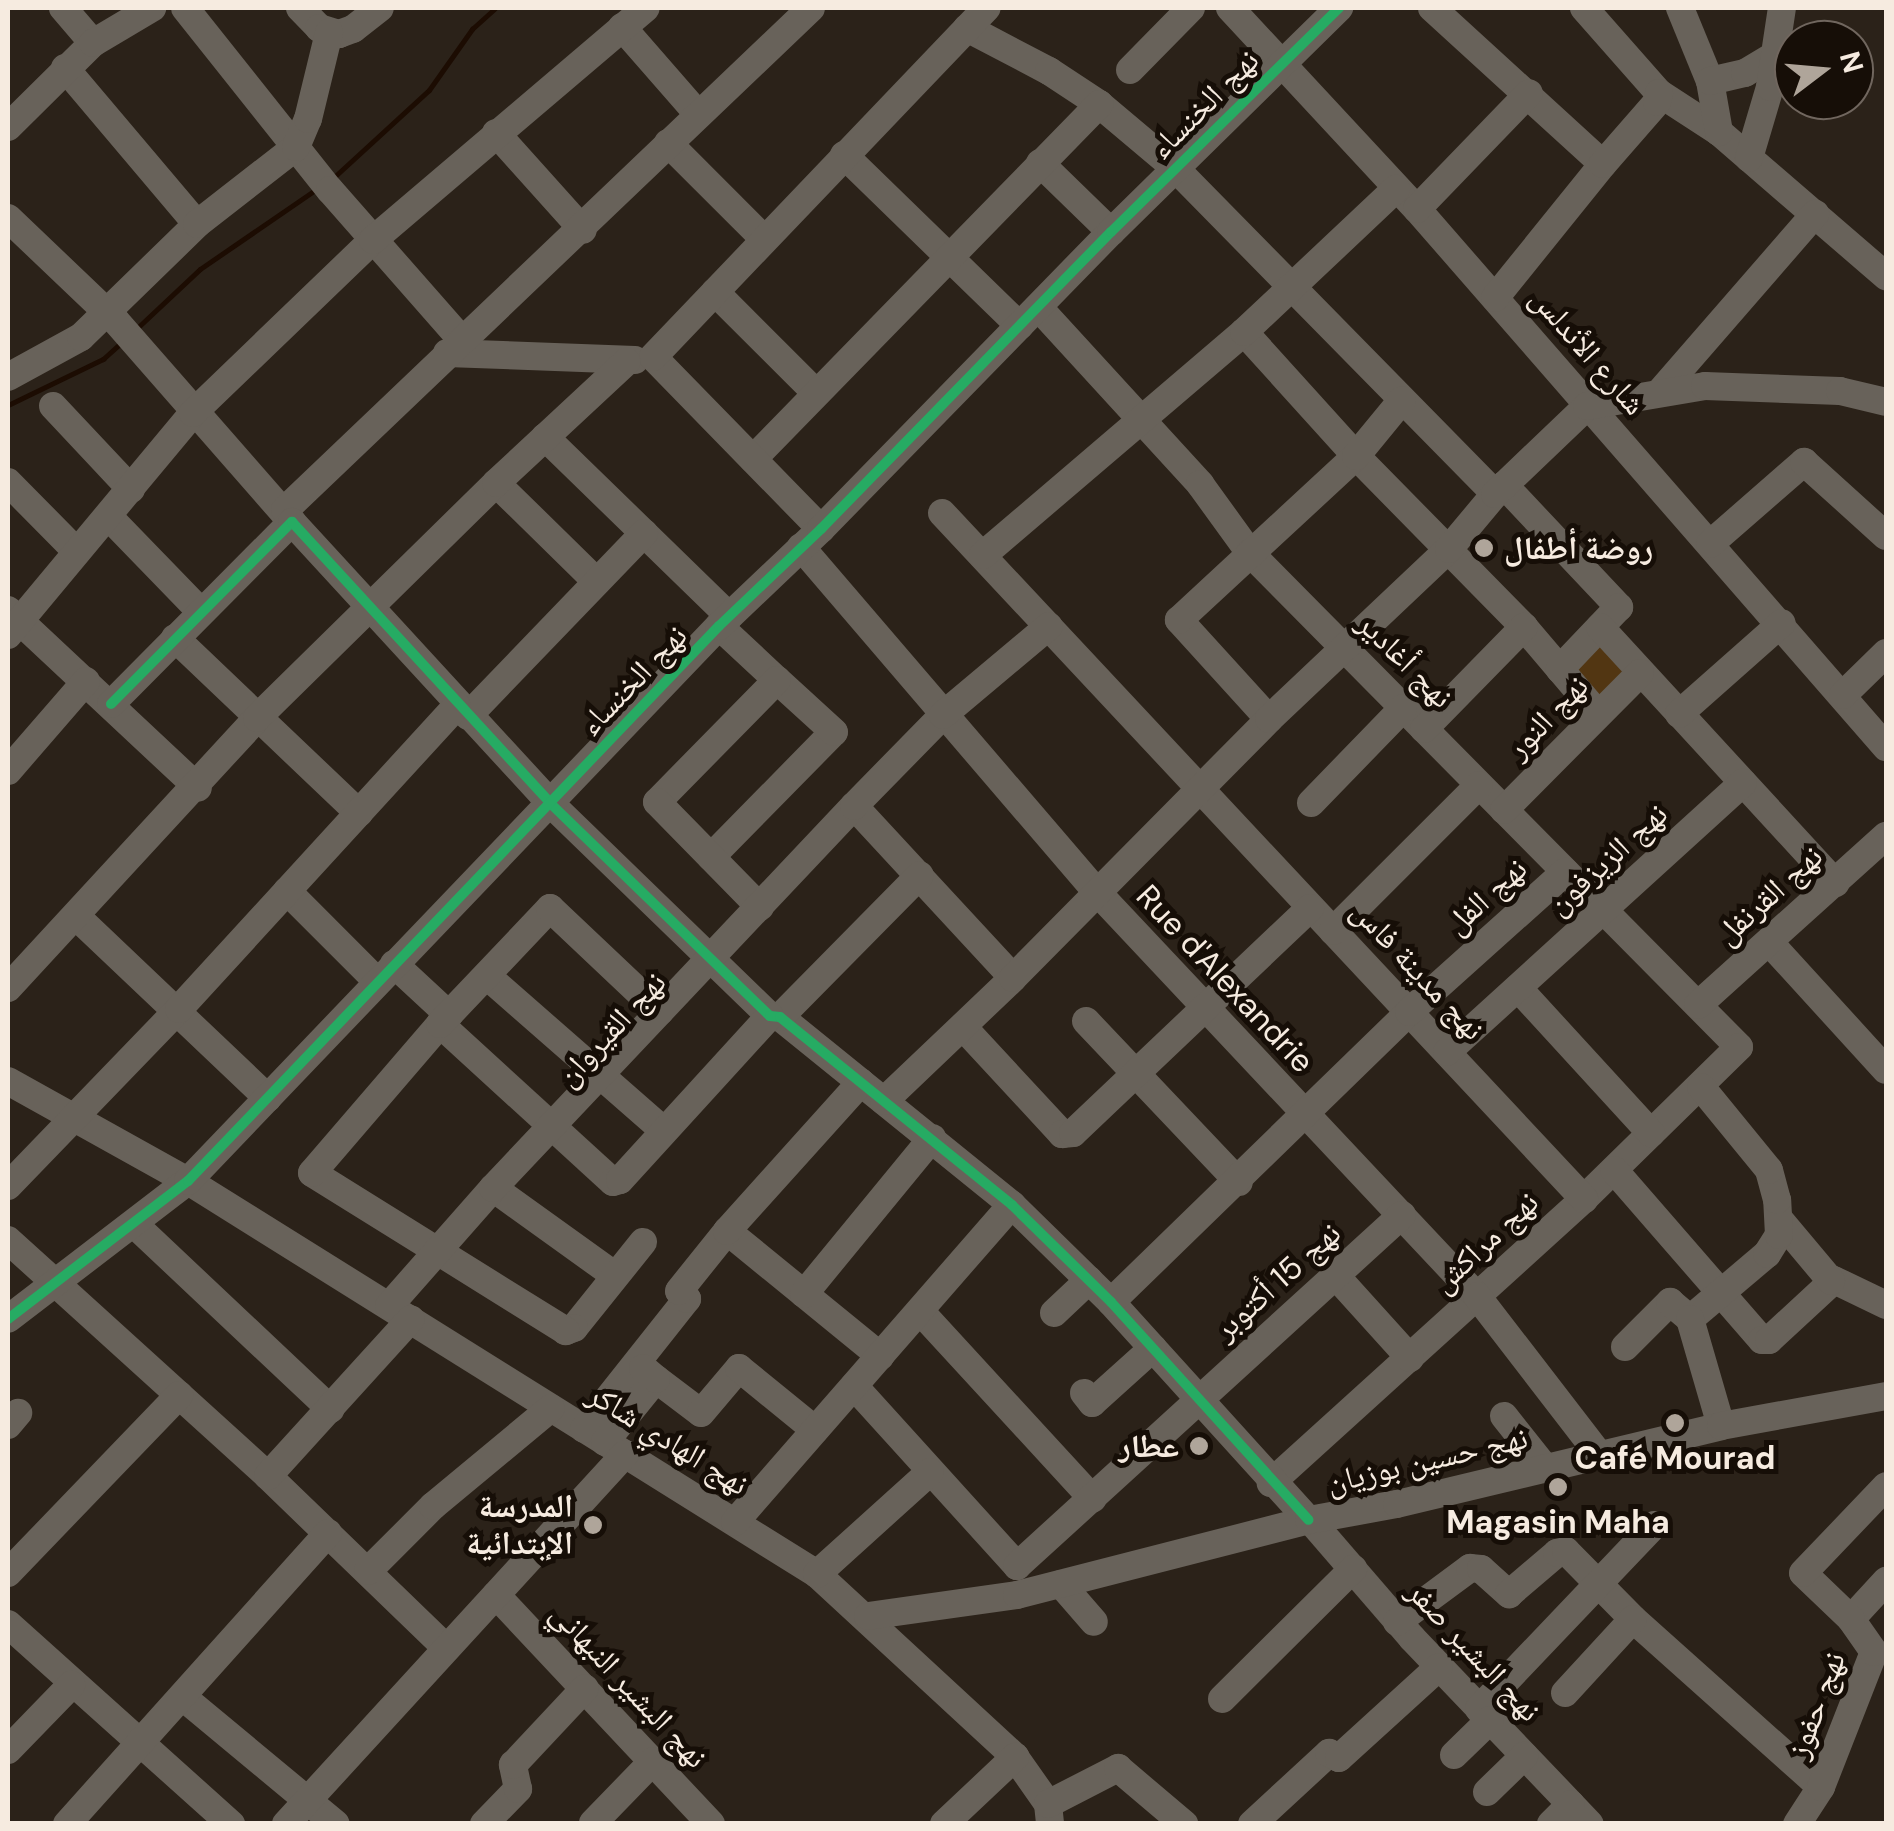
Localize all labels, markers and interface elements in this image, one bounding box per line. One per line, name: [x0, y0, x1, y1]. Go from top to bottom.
north arrow: [1774, 20, 1874, 120]
street label: نهج الخنساء: [1141, 41, 1267, 167]
text: N: [1831, 47, 1872, 77]
street label: شارع الأندلس: [1522, 279, 1654, 423]
place label: روضة أطفال: [1504, 529, 1653, 567]
marker: روضة أطفال: [1473, 537, 1495, 559]
street label: نهج أغادير: [1349, 604, 1461, 716]
street label: نهج الخنساء: [571, 617, 695, 743]
street label: نهج النور: [1498, 667, 1596, 767]
street label: نهج الزيزفون: [1539, 795, 1675, 923]
street label: نهج القرنفل: [1708, 837, 1830, 953]
street label: نهج الفل: [1437, 849, 1535, 943]
street label: Rue d'Alexandrie: [1128, 877, 1322, 1081]
street label: نهج مدينة فاس: [1343, 892, 1493, 1048]
street label: نهج القيروان: [548, 963, 674, 1095]
street label: نهج مراكش: [1424, 1183, 1546, 1301]
street label: نهج 15 أكتوبر: [1205, 1214, 1349, 1348]
street label: نهج الهادي شاكر: [580, 1374, 756, 1504]
marker: Café Mourad: [1664, 1412, 1686, 1434]
street label: نهج حسين بوزيان: [1323, 1418, 1531, 1502]
place label: عطار: [1119, 1427, 1179, 1465]
marker: عطار: [1188, 1435, 1210, 1457]
place label: Café Mourad: [1575, 1439, 1775, 1477]
marker: Magasin Maha: [1547, 1476, 1569, 1498]
place label: المدرسة الإبتدائية: [466, 1488, 573, 1563]
place label: Magasin Maha: [1446, 1503, 1670, 1541]
marker: المدرسة الإبتدائية: [582, 1514, 604, 1536]
street label: نهج البشير صفر: [1399, 1572, 1549, 1730]
street label: نهج البشير النبهاني: [542, 1594, 716, 1776]
street label: نهج حفوز: [1778, 1646, 1854, 1764]

